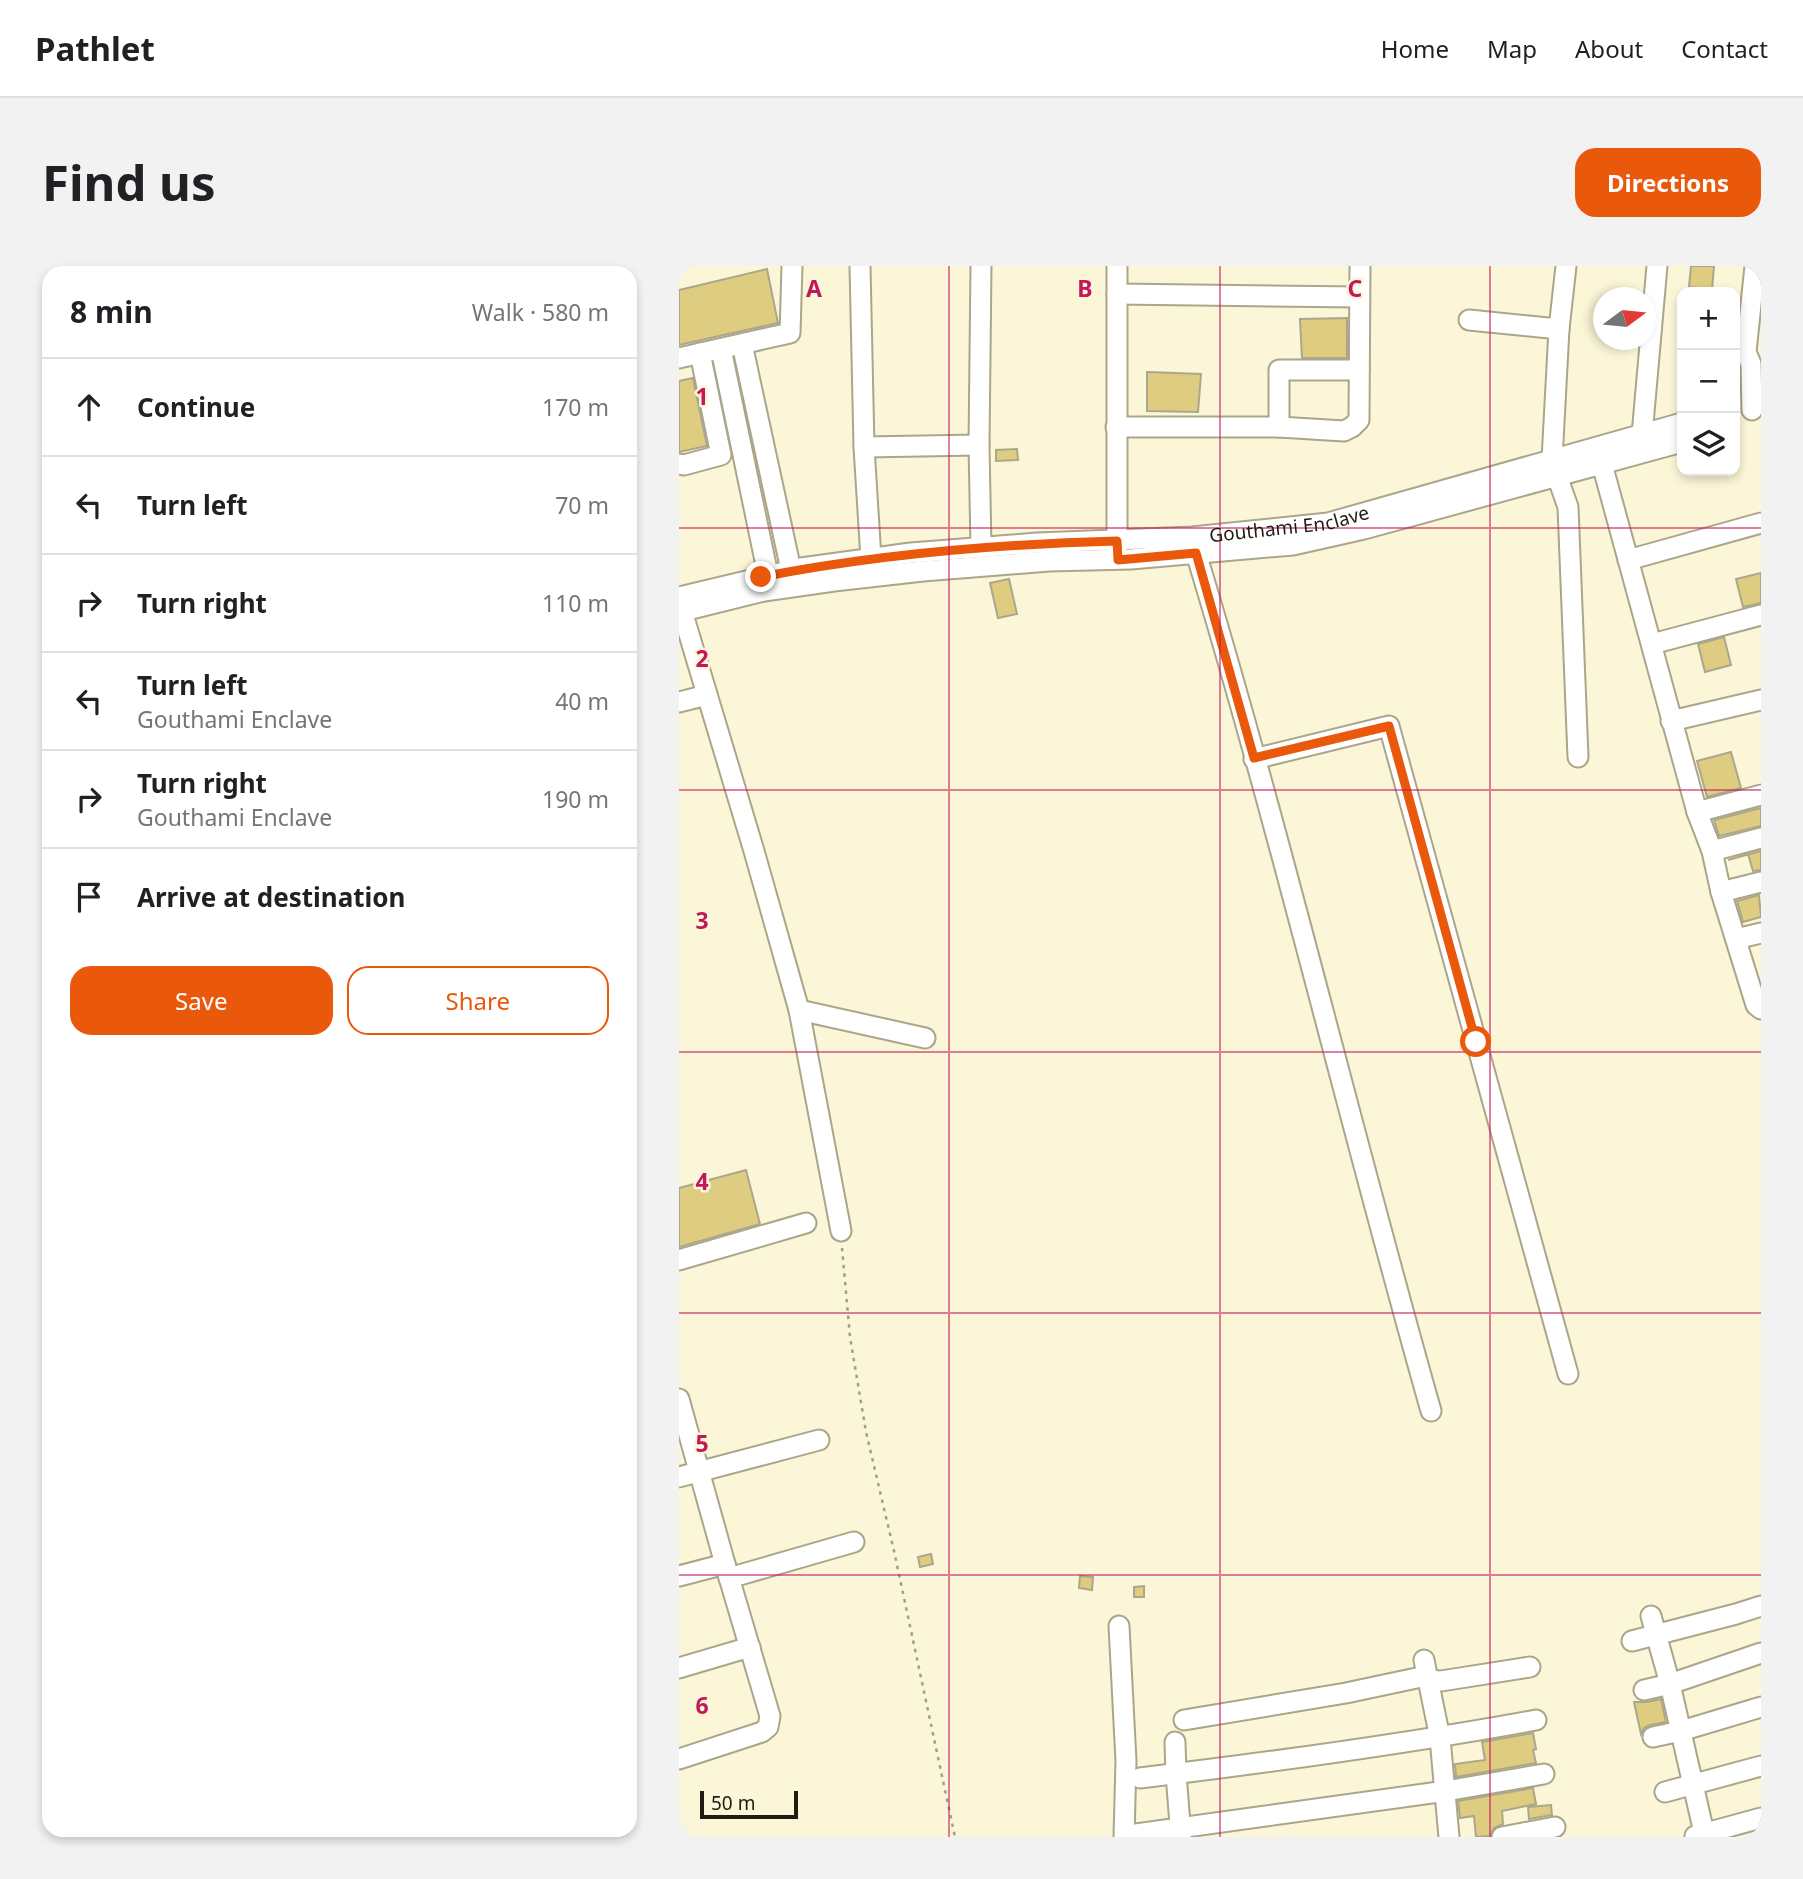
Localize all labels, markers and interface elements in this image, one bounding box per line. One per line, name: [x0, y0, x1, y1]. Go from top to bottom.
text: Pathlet: [35, 26, 155, 71]
text: Home: [1381, 32, 1449, 65]
text: Map: [1487, 32, 1537, 65]
text: About: [1575, 32, 1643, 65]
text: Contact: [1681, 32, 1768, 65]
button: Directions: [1575, 148, 1761, 217]
text: Find us: [42, 149, 216, 215]
text: A: [806, 272, 822, 304]
text: B: [1077, 272, 1093, 304]
text: C: [1348, 272, 1363, 304]
north arrow: [1593, 287, 1656, 350]
map controls: [1677, 287, 1740, 476]
button: +: [1677, 287, 1740, 350]
text: 8 min: [70, 291, 153, 332]
text: Walk · 580 m: [472, 296, 609, 328]
button: −: [1677, 350, 1740, 413]
text: 1: [695, 380, 709, 412]
icon: ahead: [70, 388, 108, 426]
text: Continue: [137, 389, 255, 425]
text: 170 m: [542, 391, 609, 423]
button: layers: [1677, 413, 1740, 476]
icon: left: [70, 486, 108, 524]
text: Turn left: [137, 487, 248, 523]
text: 70 m: [555, 489, 609, 521]
street label: Gouthami Enclave: [1208, 499, 1372, 548]
route end: [745, 561, 776, 592]
icon: right: [70, 584, 108, 622]
text: Turn right: [137, 585, 267, 621]
text: 110 m: [542, 587, 609, 619]
text: 2: [695, 642, 709, 674]
text: Turn left: [137, 667, 248, 703]
icon: left: [70, 682, 108, 720]
text: 40 m: [555, 685, 609, 717]
text: Gouthami Enclave: [137, 703, 332, 735]
text: Turn right: [137, 765, 267, 801]
icon: right: [70, 780, 108, 818]
text: 190 m: [542, 783, 609, 815]
text: Gouthami Enclave: [137, 801, 332, 833]
icon: arrive: [70, 878, 108, 916]
text: Arrive at destination: [137, 879, 406, 915]
text: 3: [695, 904, 709, 936]
button: Save: [70, 966, 333, 1035]
button: Share: [347, 966, 609, 1035]
route start: [1460, 1026, 1491, 1057]
text: 4: [695, 1165, 709, 1197]
text: 5: [695, 1427, 709, 1459]
text: 6: [695, 1689, 709, 1721]
scale bar: [700, 1788, 798, 1820]
text: 50 m: [711, 1790, 755, 1816]

